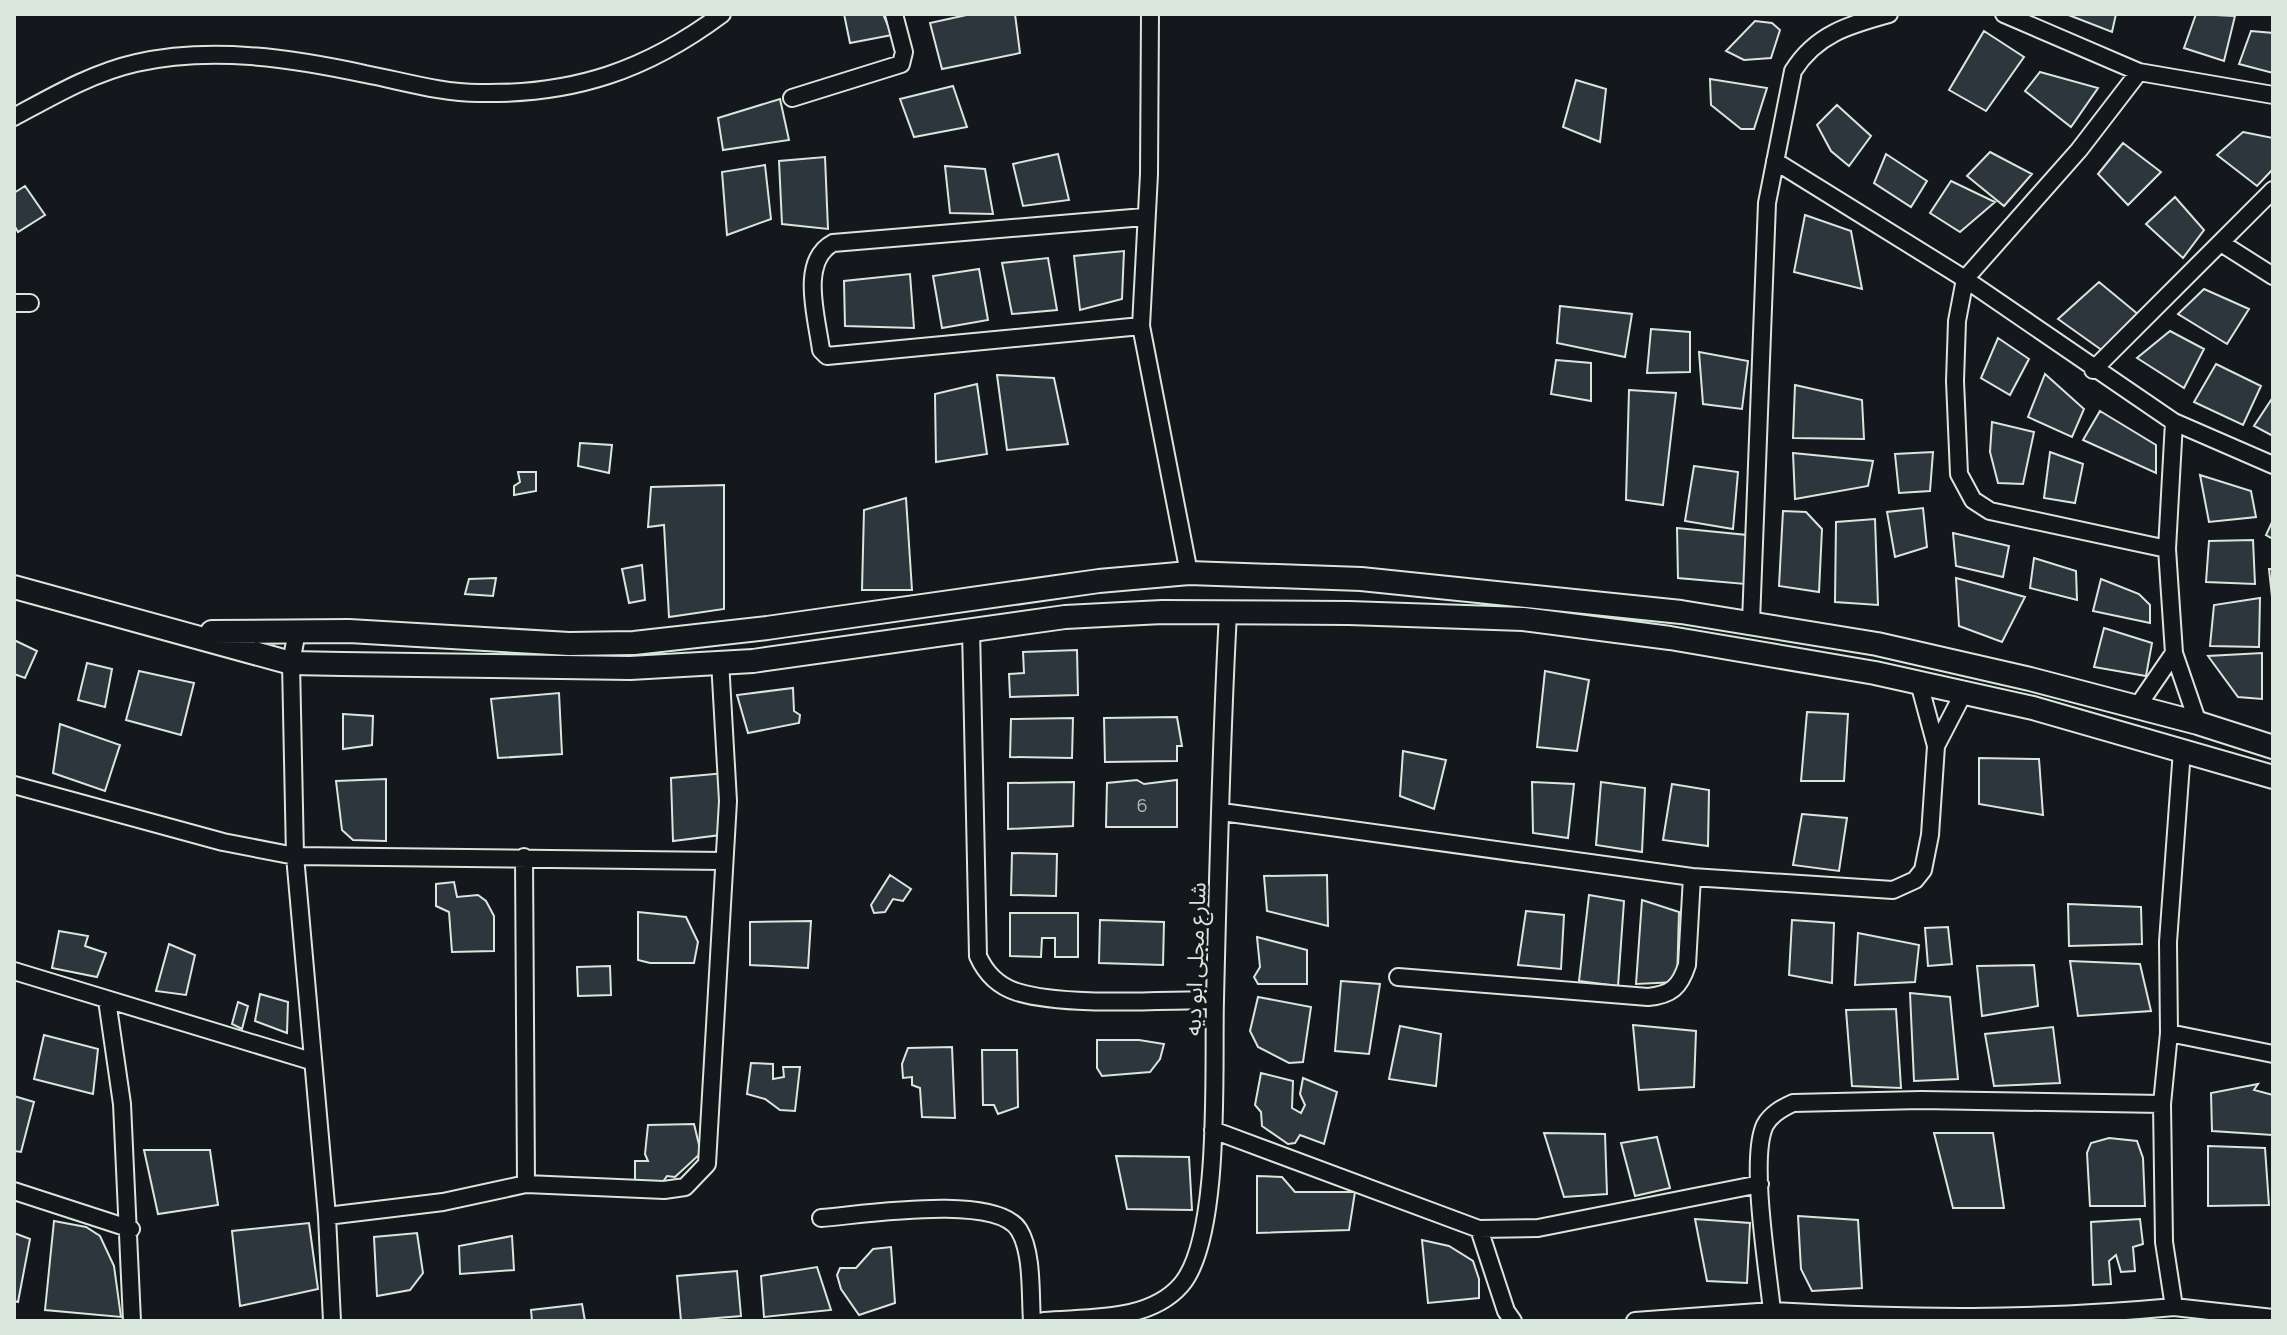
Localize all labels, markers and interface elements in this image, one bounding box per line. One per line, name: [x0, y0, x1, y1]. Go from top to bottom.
house number: 6: [1136, 793, 1148, 817]
street label: شارع مجلى ابو ديه: [1177, 882, 1215, 1036]

